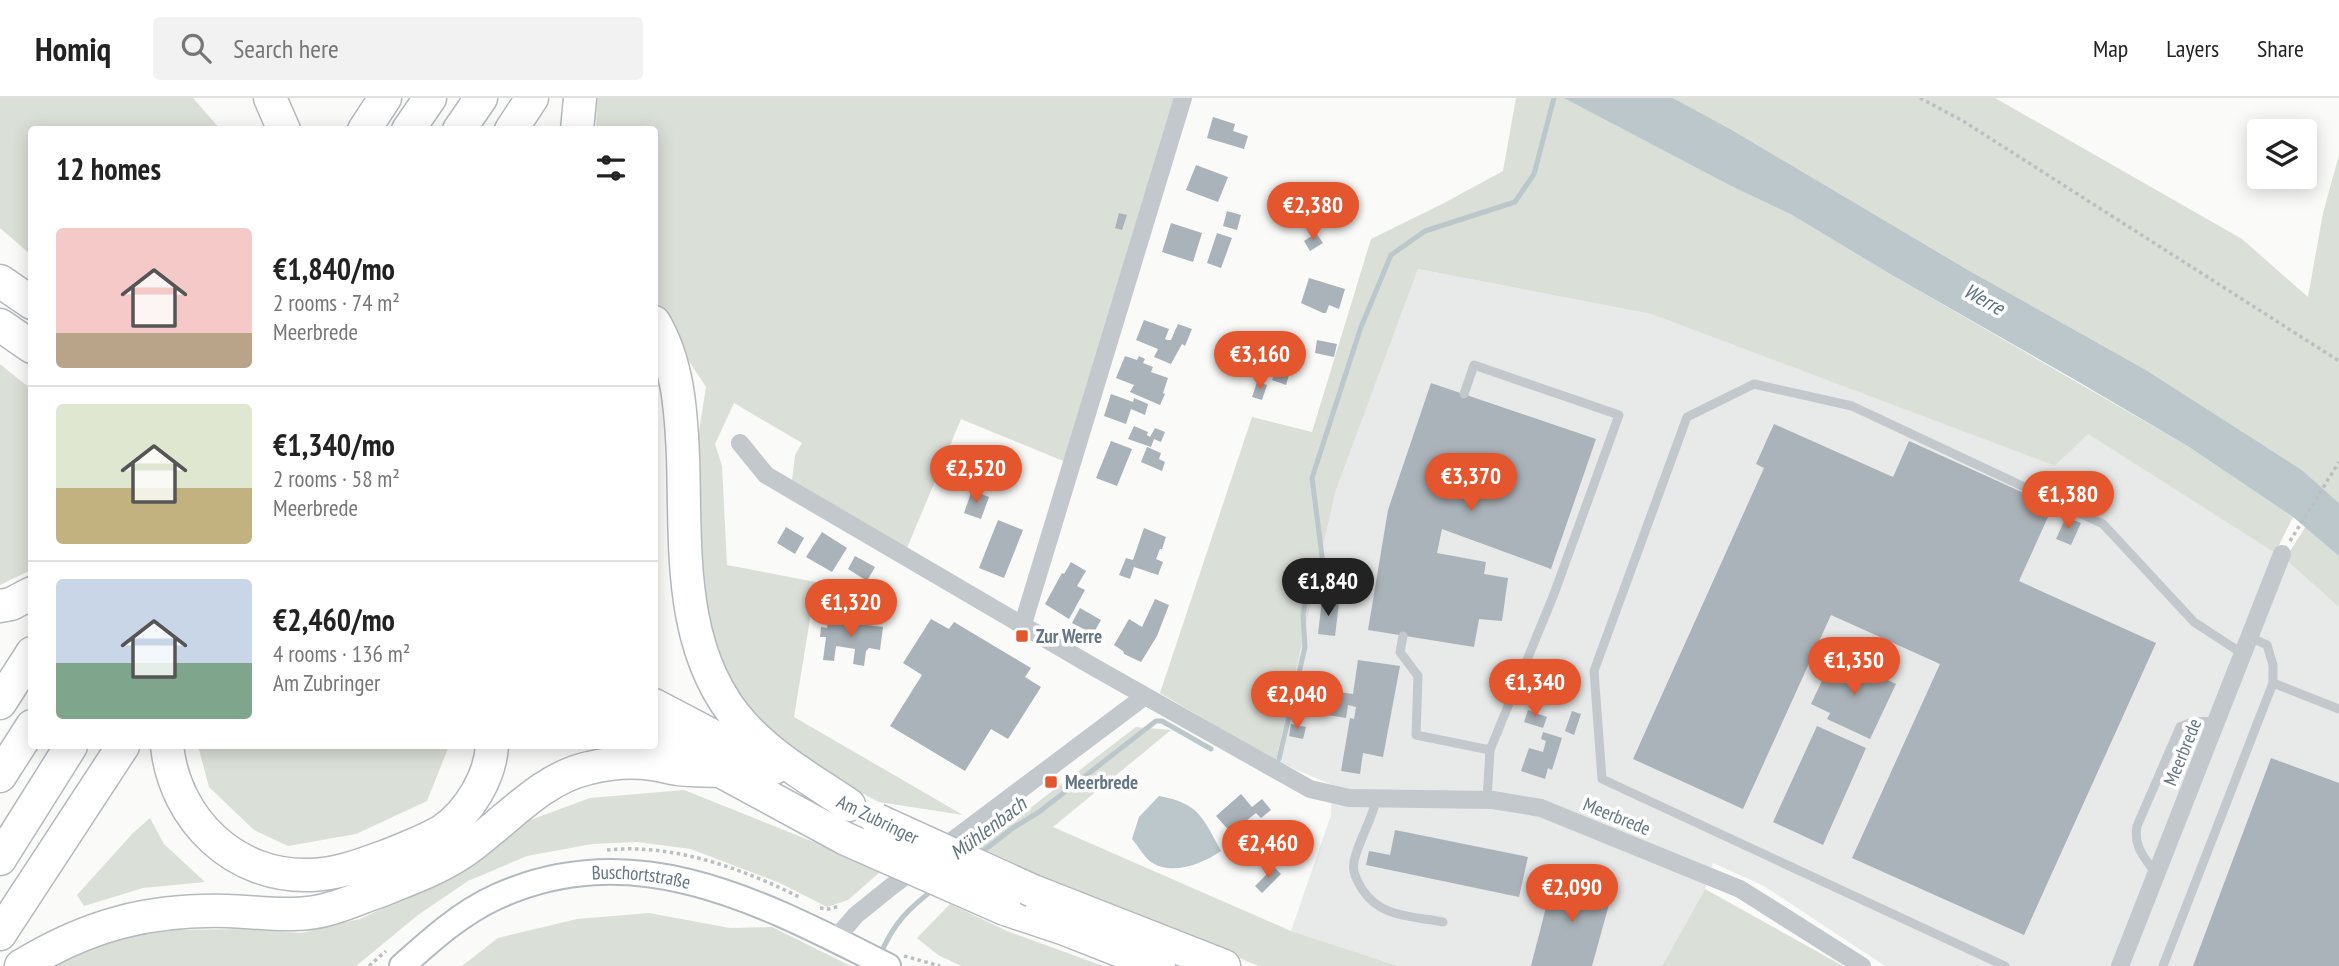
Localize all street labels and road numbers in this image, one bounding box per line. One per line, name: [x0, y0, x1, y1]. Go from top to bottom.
street label: Meerbrede: [2158, 715, 2206, 789]
street label: Am Zubringer: [833, 789, 924, 850]
street label: Meerbrede: [1580, 792, 1654, 840]
street label: Buschortstraße: [591, 860, 693, 894]

